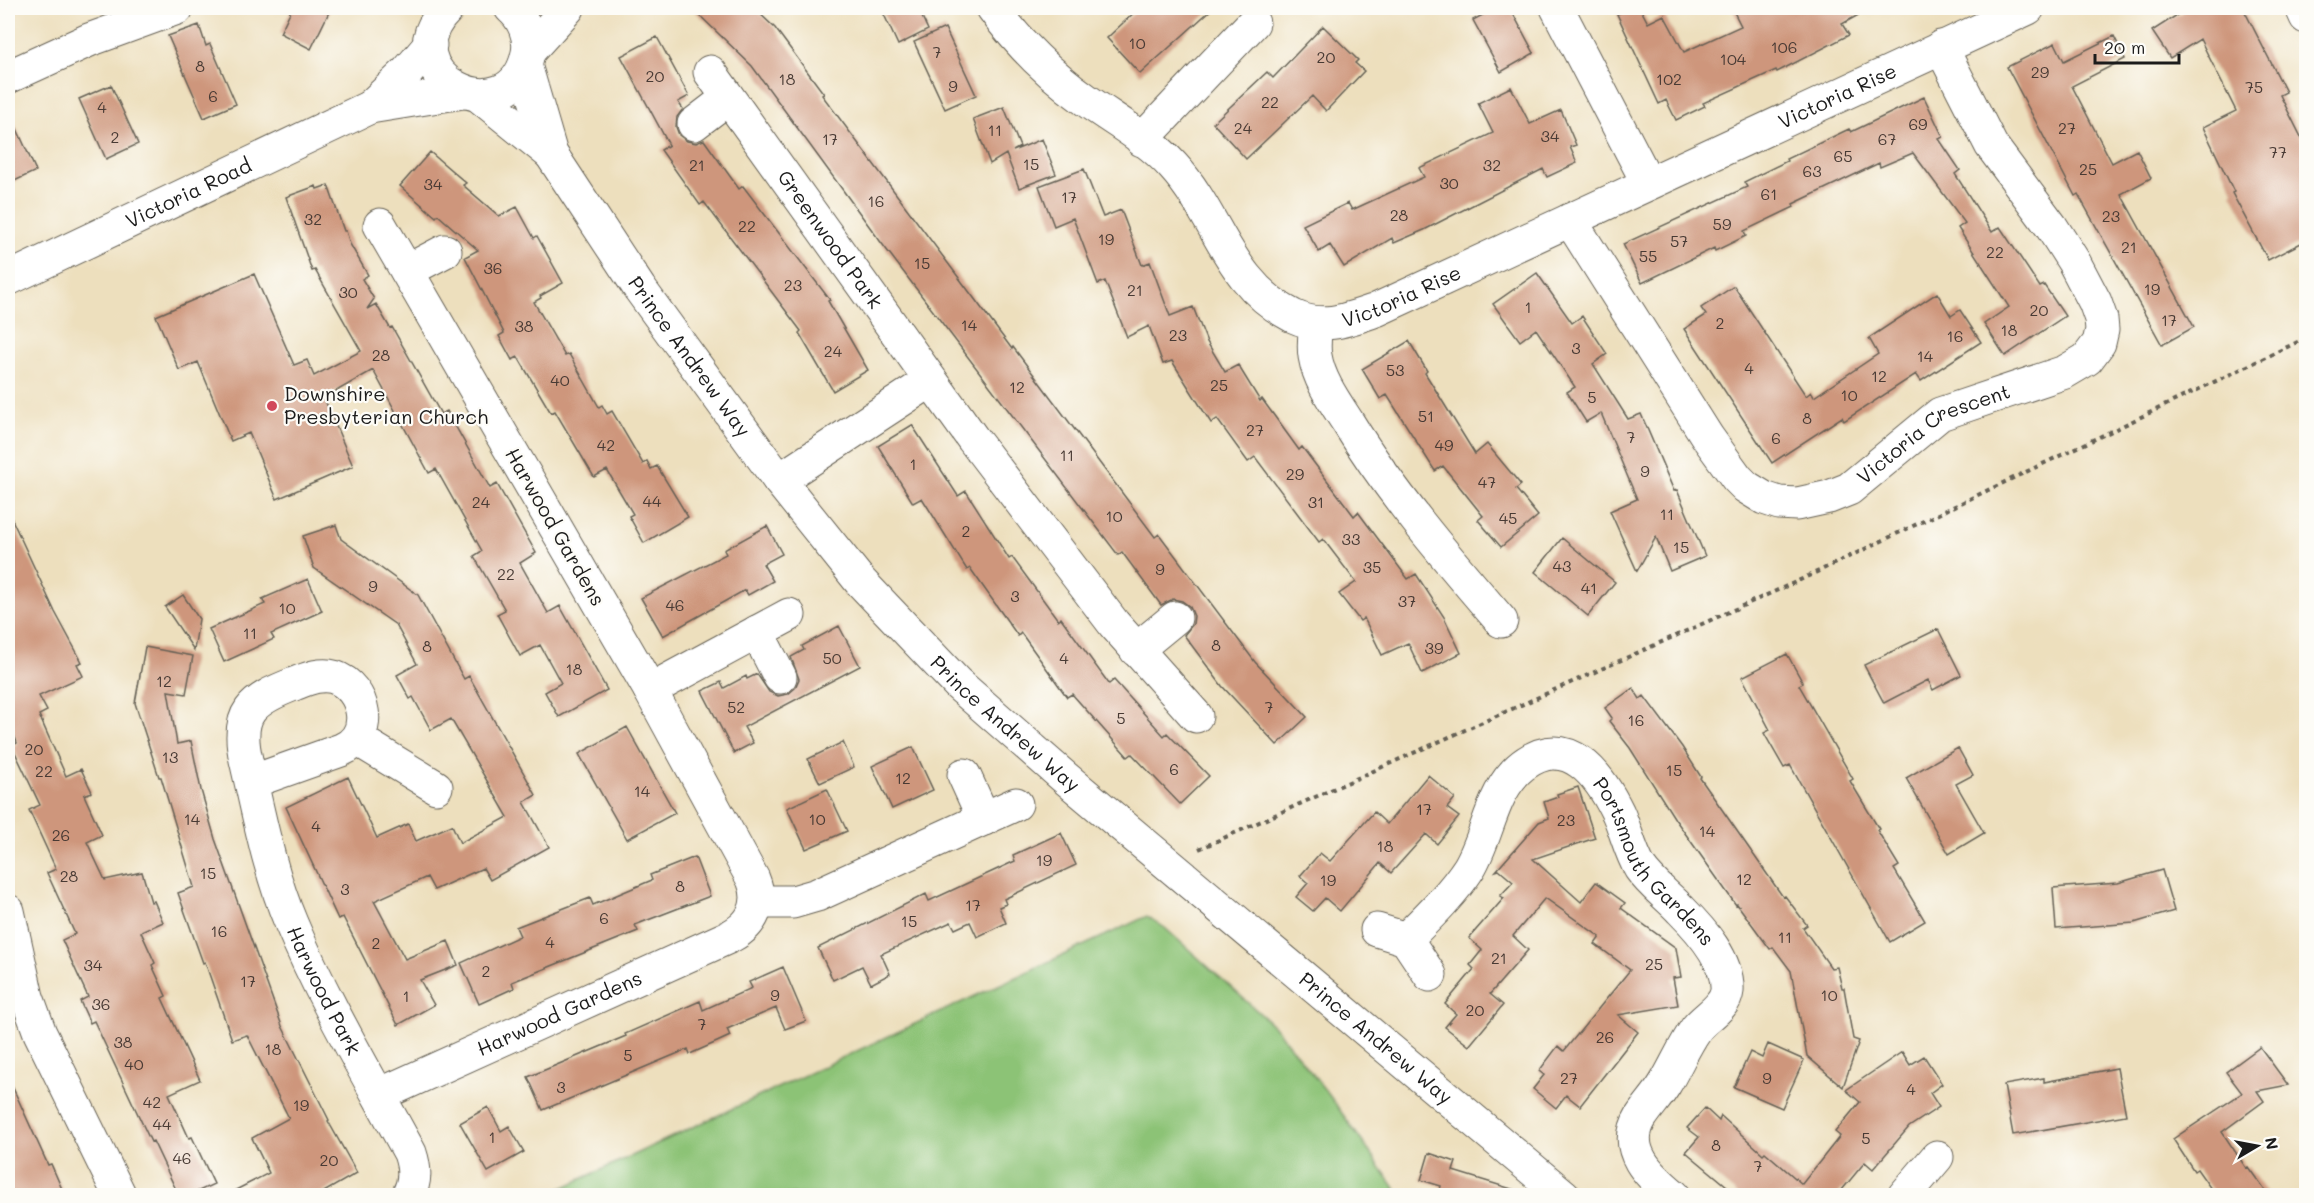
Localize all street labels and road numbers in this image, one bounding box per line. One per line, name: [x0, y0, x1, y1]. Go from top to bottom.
street label: Victoria Rise: [1774, 57, 1900, 134]
street label: Victoria Road: [121, 151, 255, 233]
street label: Greenwood Park: [772, 164, 889, 313]
street label: Victoria Rise: [1339, 258, 1465, 332]
street label: Prince Andrew Way: [623, 271, 757, 441]
street label: Victoria Crescent: [1851, 377, 2013, 489]
street label: Harwood Gardens: [500, 443, 612, 610]
street label: Prince Andrew Way: [925, 649, 1086, 797]
street label: Portsmouth Gardens: [1588, 771, 1721, 950]
street label: Harwood Park: [282, 922, 368, 1059]
street label: Harwood Gardens: [472, 964, 646, 1061]
street label: Prince Andrew Way: [1294, 966, 1459, 1109]

